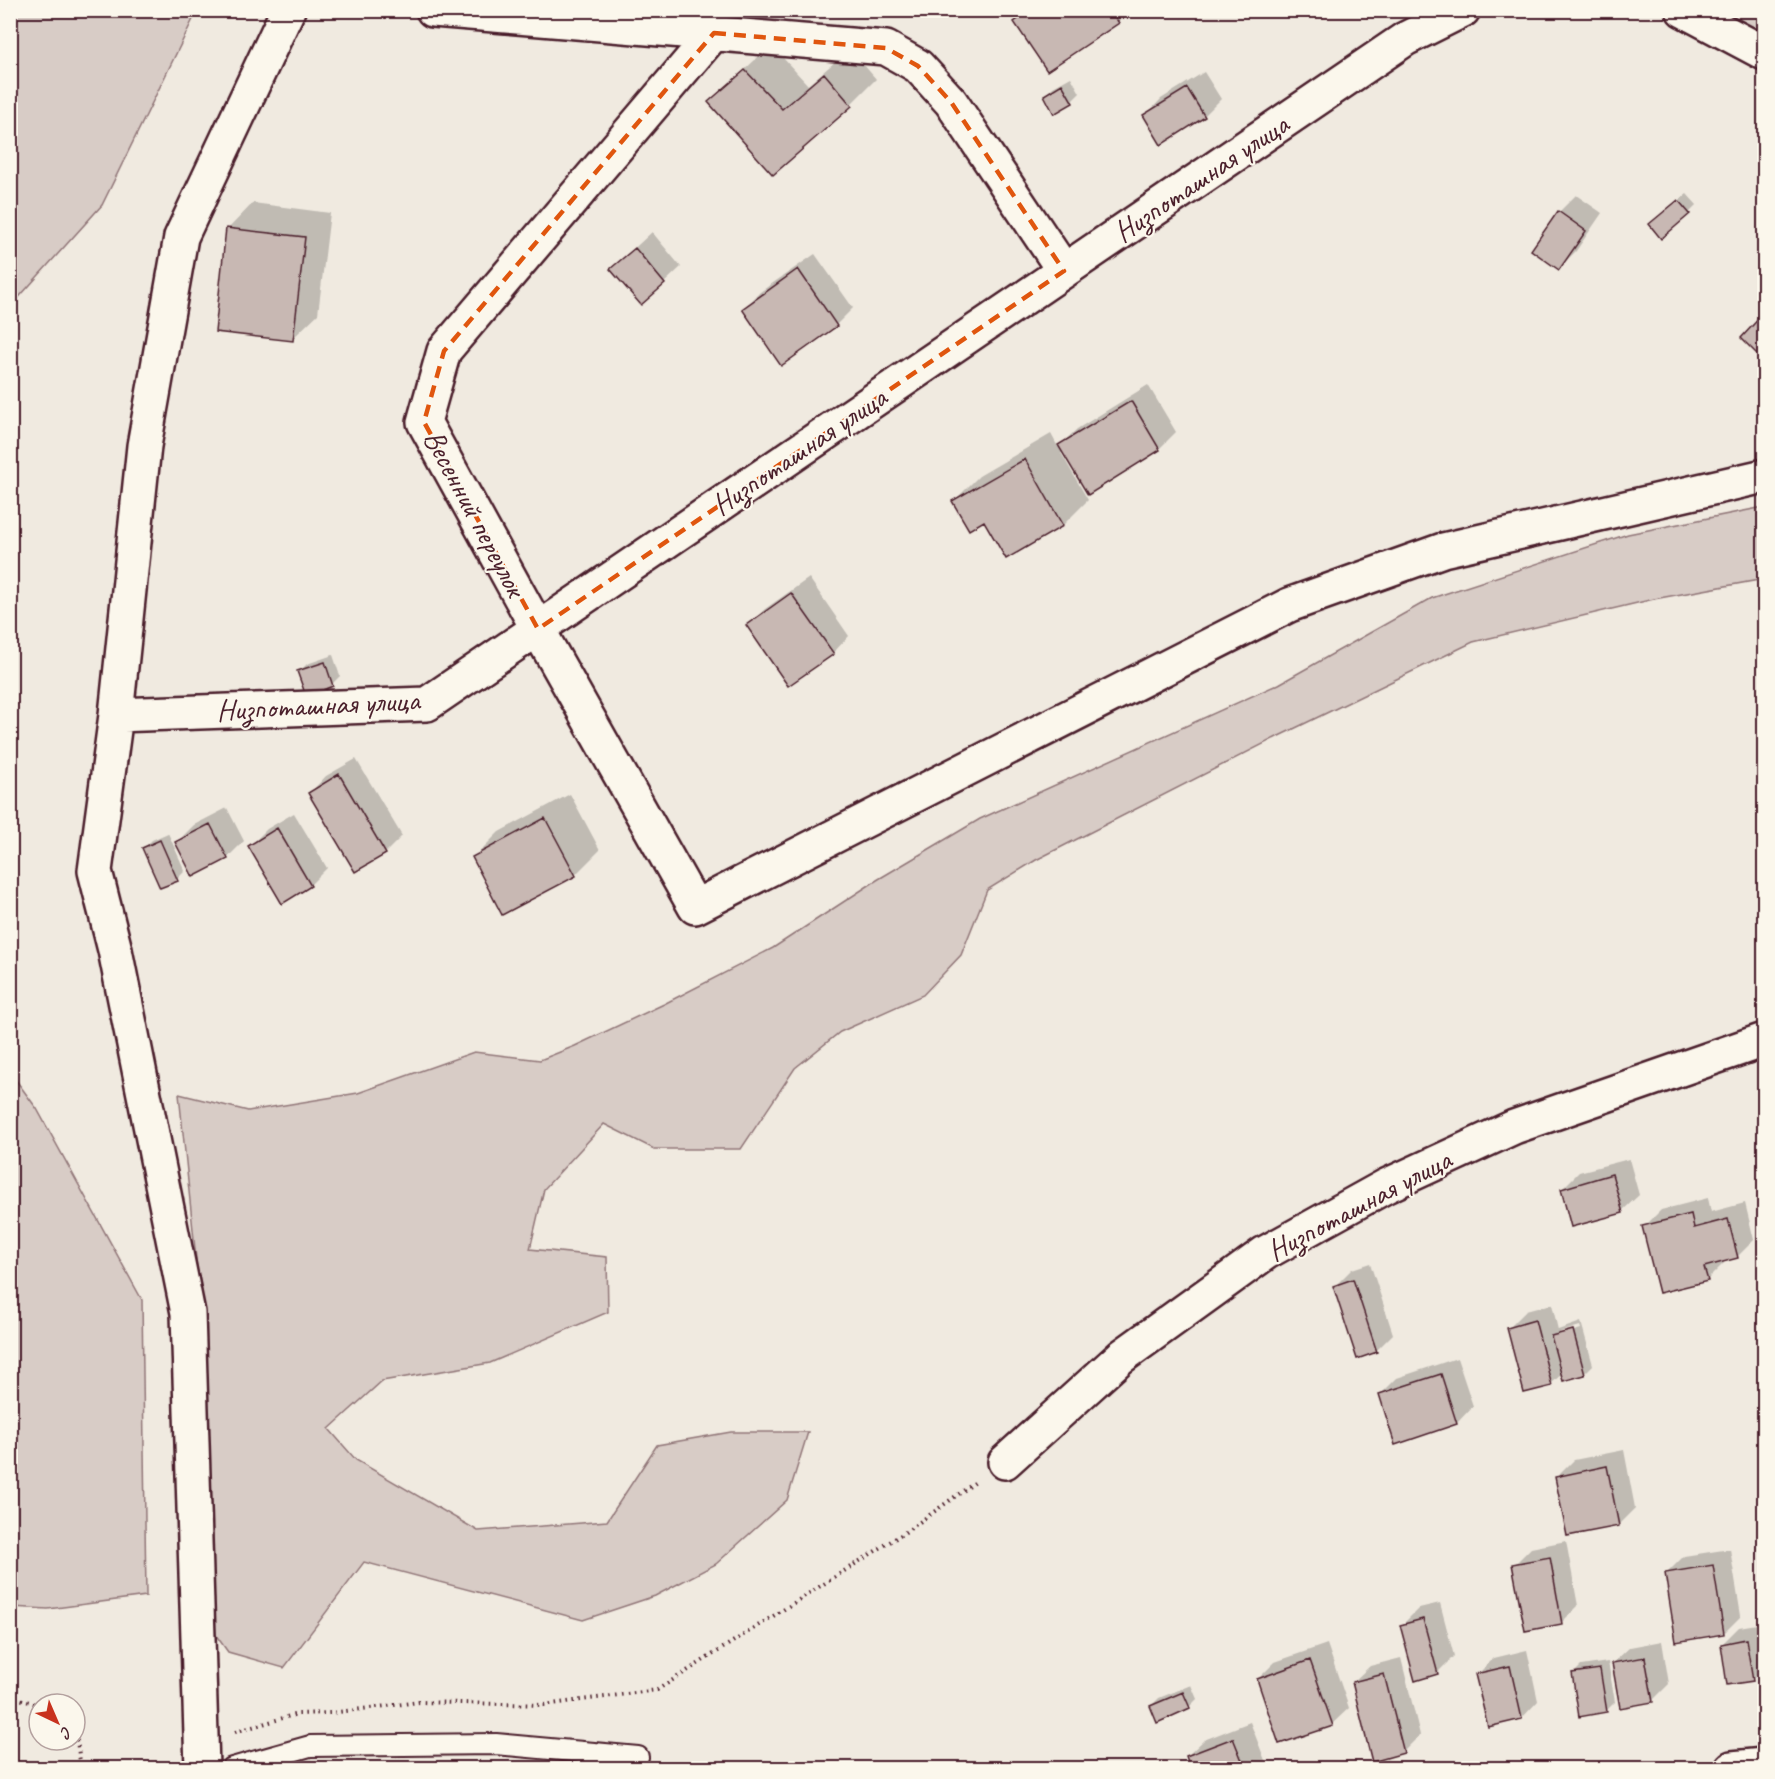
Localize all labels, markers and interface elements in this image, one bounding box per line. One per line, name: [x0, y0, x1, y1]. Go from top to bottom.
street label: Низпоташная улица: [1106, 104, 1297, 251]
street label: Низпоташная улица: [704, 377, 895, 524]
street label: Весенний переулок: [415, 423, 536, 606]
street label: Низпоташная улица: [216, 681, 422, 729]
street label: Низпоташная улица: [1260, 1140, 1459, 1269]
north arrow: [27, 1692, 87, 1752]
text: С: [55, 1722, 76, 1743]

